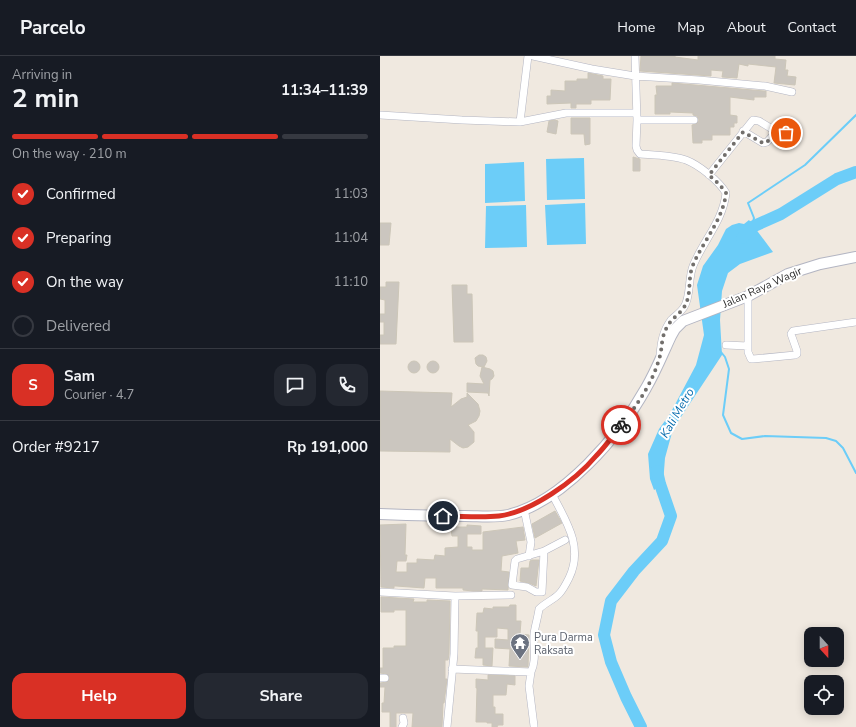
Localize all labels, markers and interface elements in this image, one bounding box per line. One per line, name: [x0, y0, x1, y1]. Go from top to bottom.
text: Parcelo: [20, 15, 86, 41]
text: Home: [617, 18, 655, 37]
text: Map: [677, 18, 705, 37]
text: About: [727, 18, 766, 37]
text: Contact: [788, 18, 836, 37]
text: Arriving in: [12, 66, 72, 84]
text: 11:34–11:39: [281, 80, 368, 100]
text: 2 min: [12, 81, 79, 116]
pin: [769, 116, 803, 150]
icon: bag: [775, 122, 797, 144]
text: On the way · 210 m: [12, 145, 127, 163]
icon: check: [12, 183, 34, 205]
text: Confirmed: [46, 184, 116, 204]
text: 11:03: [334, 185, 368, 203]
icon: check: [12, 227, 34, 249]
text: Preparing: [46, 228, 111, 248]
text: 11:04: [334, 229, 368, 247]
street label: Jalan Raya Wagir: [719, 263, 804, 312]
icon: check: [12, 271, 34, 293]
text: On the way: [46, 272, 124, 292]
text: 11:10: [334, 273, 368, 291]
text: Delivered: [46, 316, 111, 336]
button: chat: [274, 364, 316, 406]
button: phone: [326, 364, 368, 406]
text: Sam: [64, 366, 95, 386]
text: S: [28, 375, 38, 395]
water label: Kali Metro: [656, 385, 698, 441]
text: Courier · 4.7: [64, 386, 134, 404]
courier: [601, 405, 641, 445]
icon: bike: [610, 414, 632, 436]
text: Order #9217: [12, 437, 100, 457]
text: Rp 191,000: [287, 437, 368, 457]
pin: [426, 499, 460, 533]
icon: home: [432, 505, 454, 527]
north arrow: [804, 627, 844, 667]
map controls: [804, 627, 844, 715]
place label: Pura Darma Raksata: [534, 630, 593, 658]
temple icon: Pura Darma Raksata: [509, 632, 531, 660]
button: Help: [12, 673, 186, 719]
button: Share: [194, 673, 368, 719]
button: locate: [804, 675, 844, 715]

